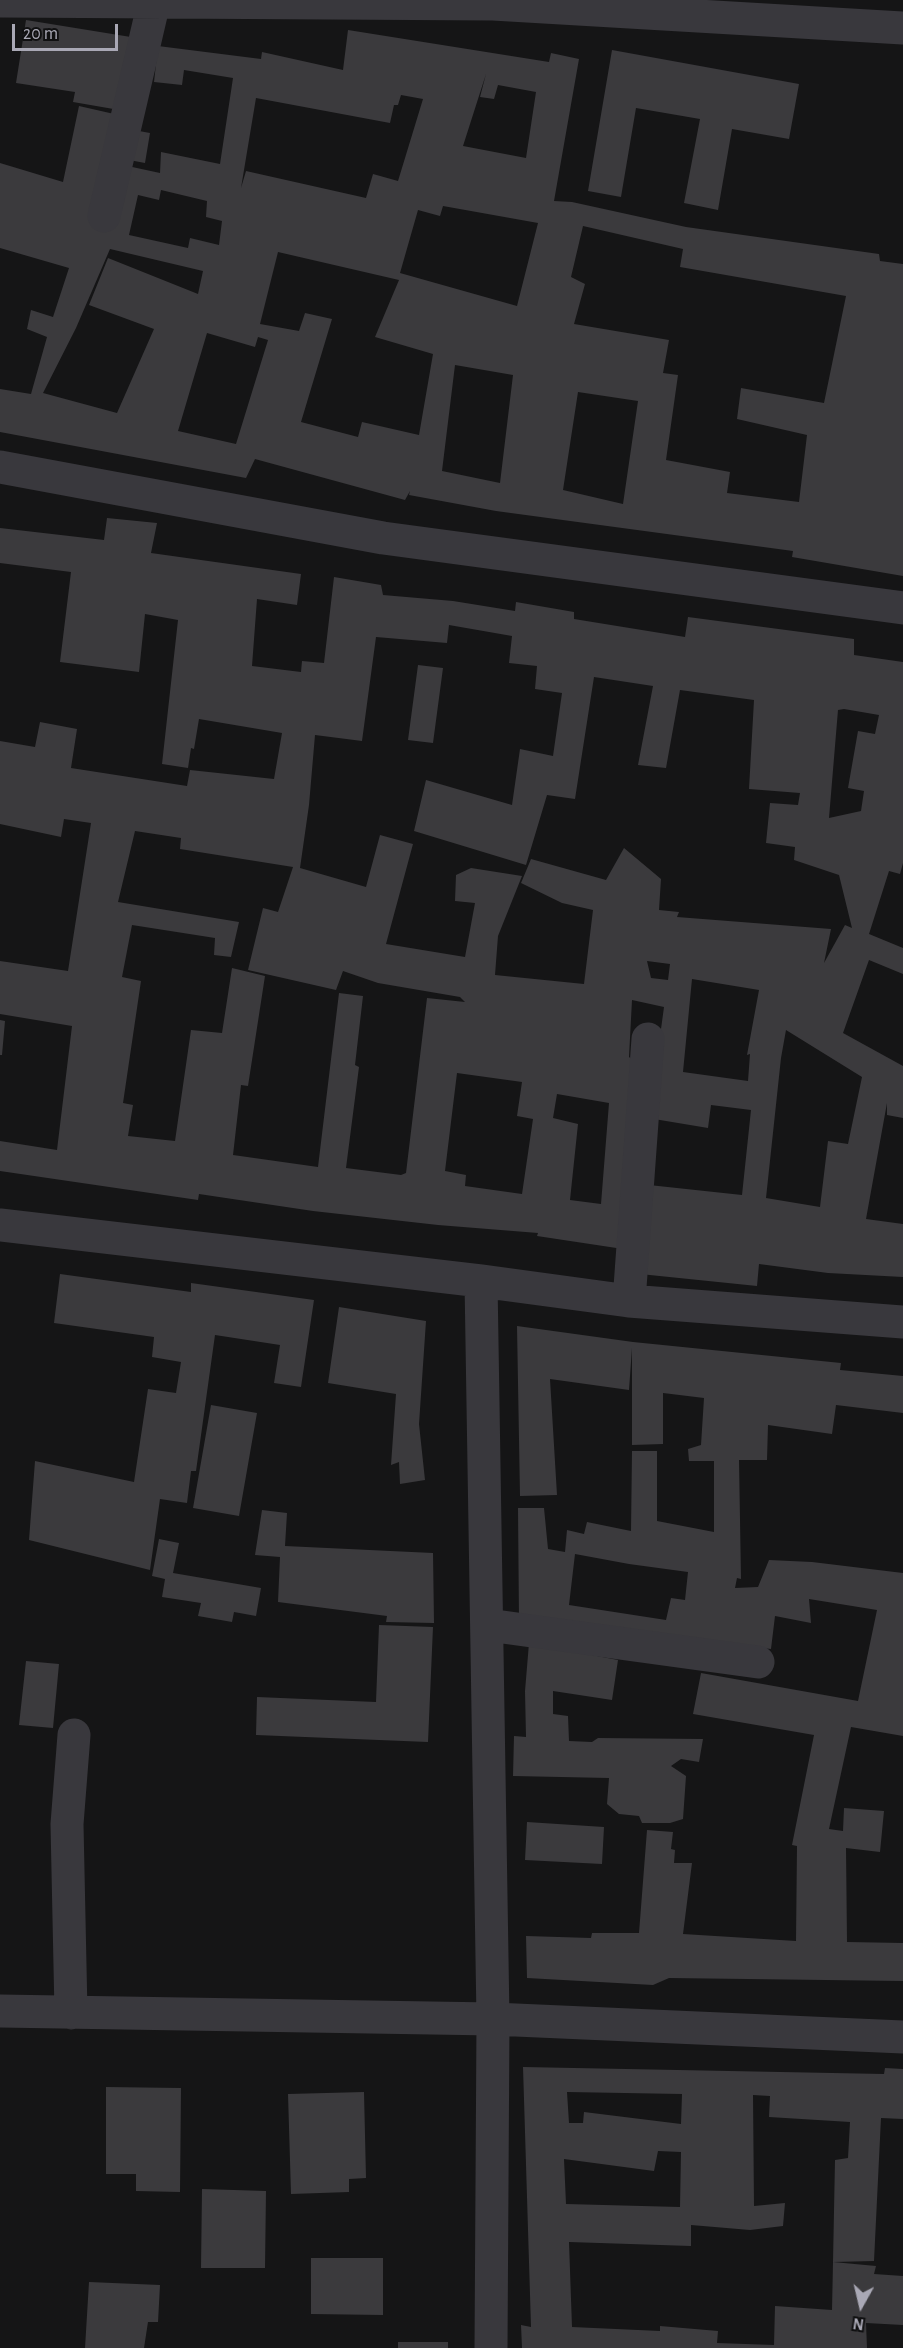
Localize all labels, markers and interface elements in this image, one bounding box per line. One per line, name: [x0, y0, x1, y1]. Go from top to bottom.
scale bar: [15, 12, 122, 50]
text: 20 m: [23, 25, 58, 43]
north arrow: [831, 2276, 891, 2336]
text: N: [852, 2315, 865, 2333]

